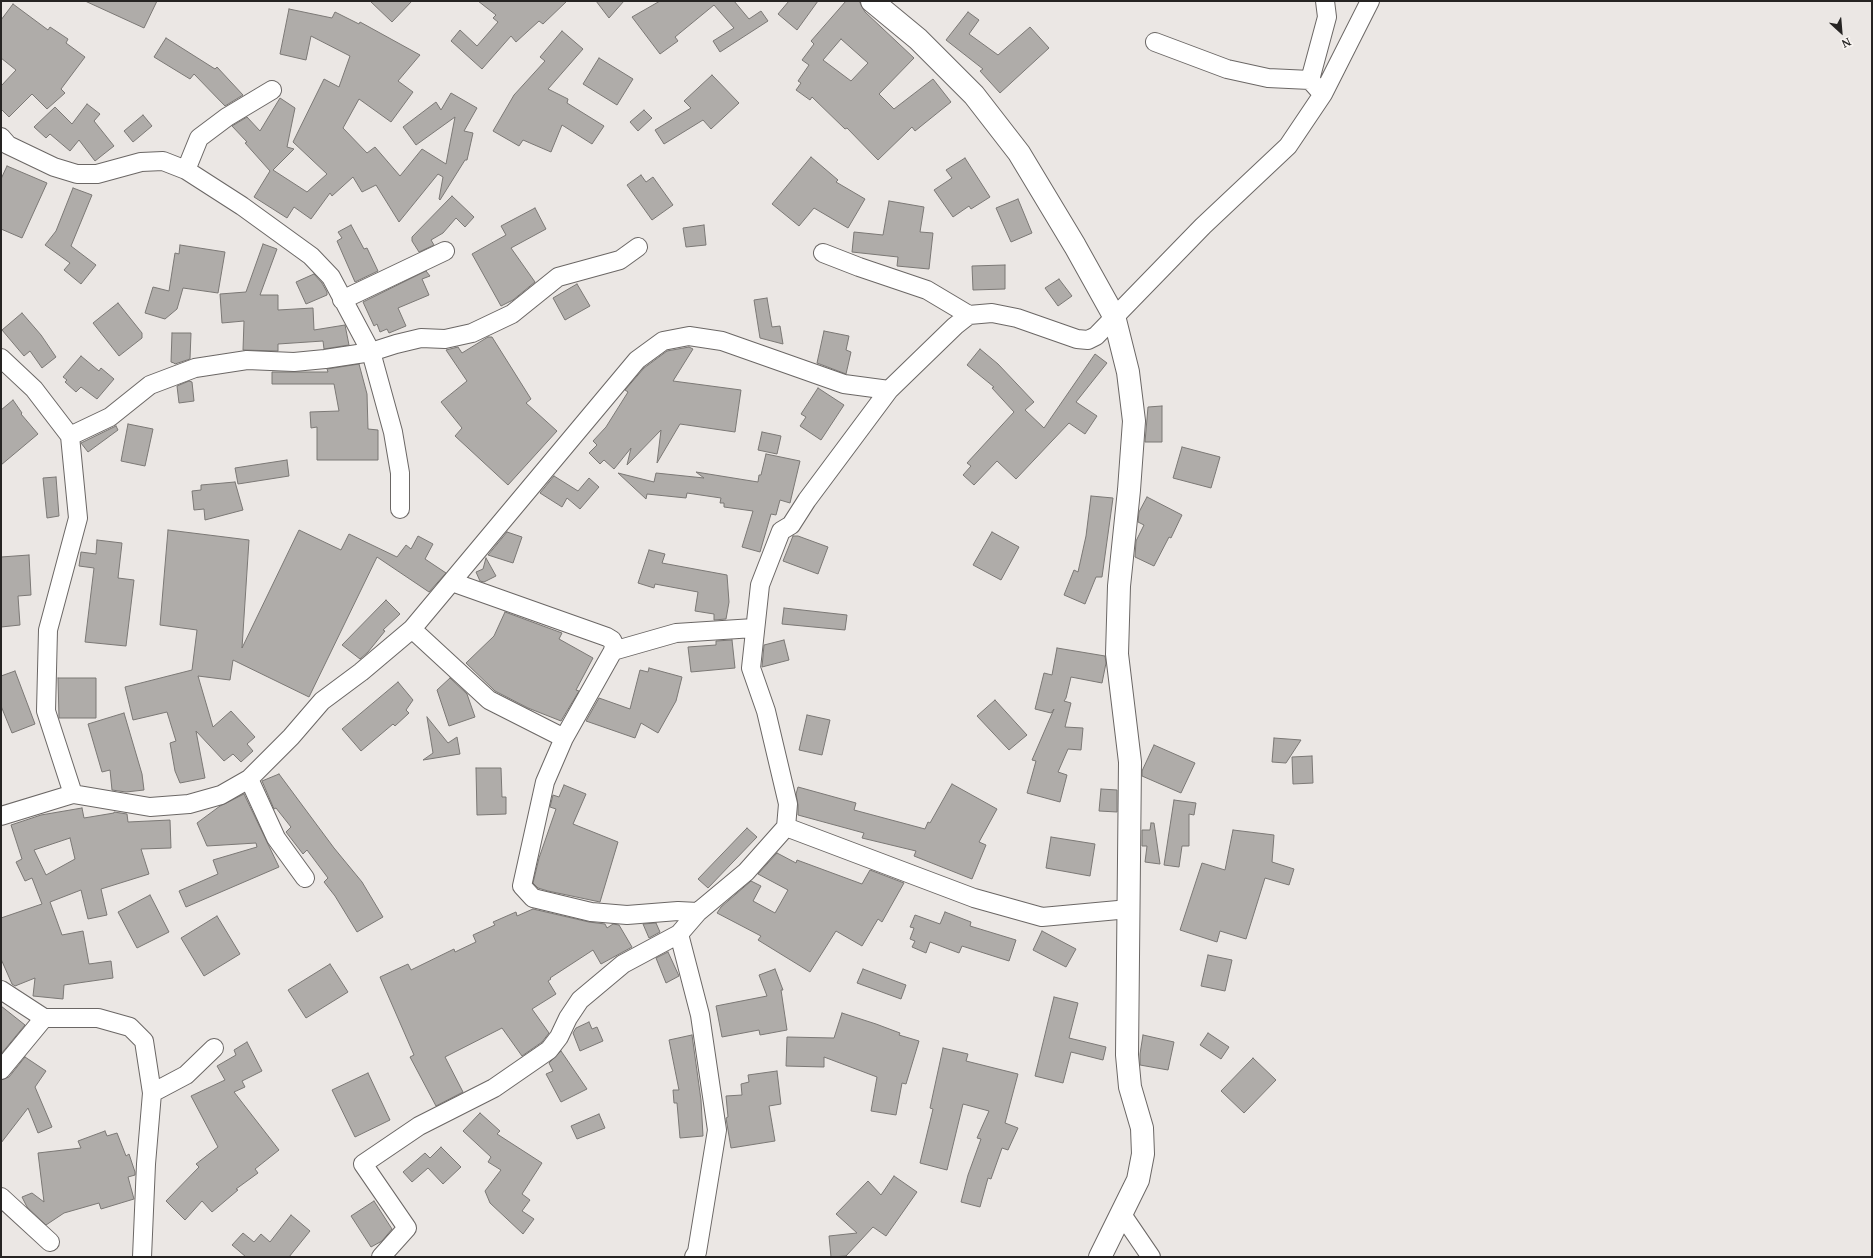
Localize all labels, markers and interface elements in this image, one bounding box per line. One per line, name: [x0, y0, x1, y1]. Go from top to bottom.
north arrow: [1821, 12, 1861, 52]
text: N: [1839, 35, 1854, 52]

